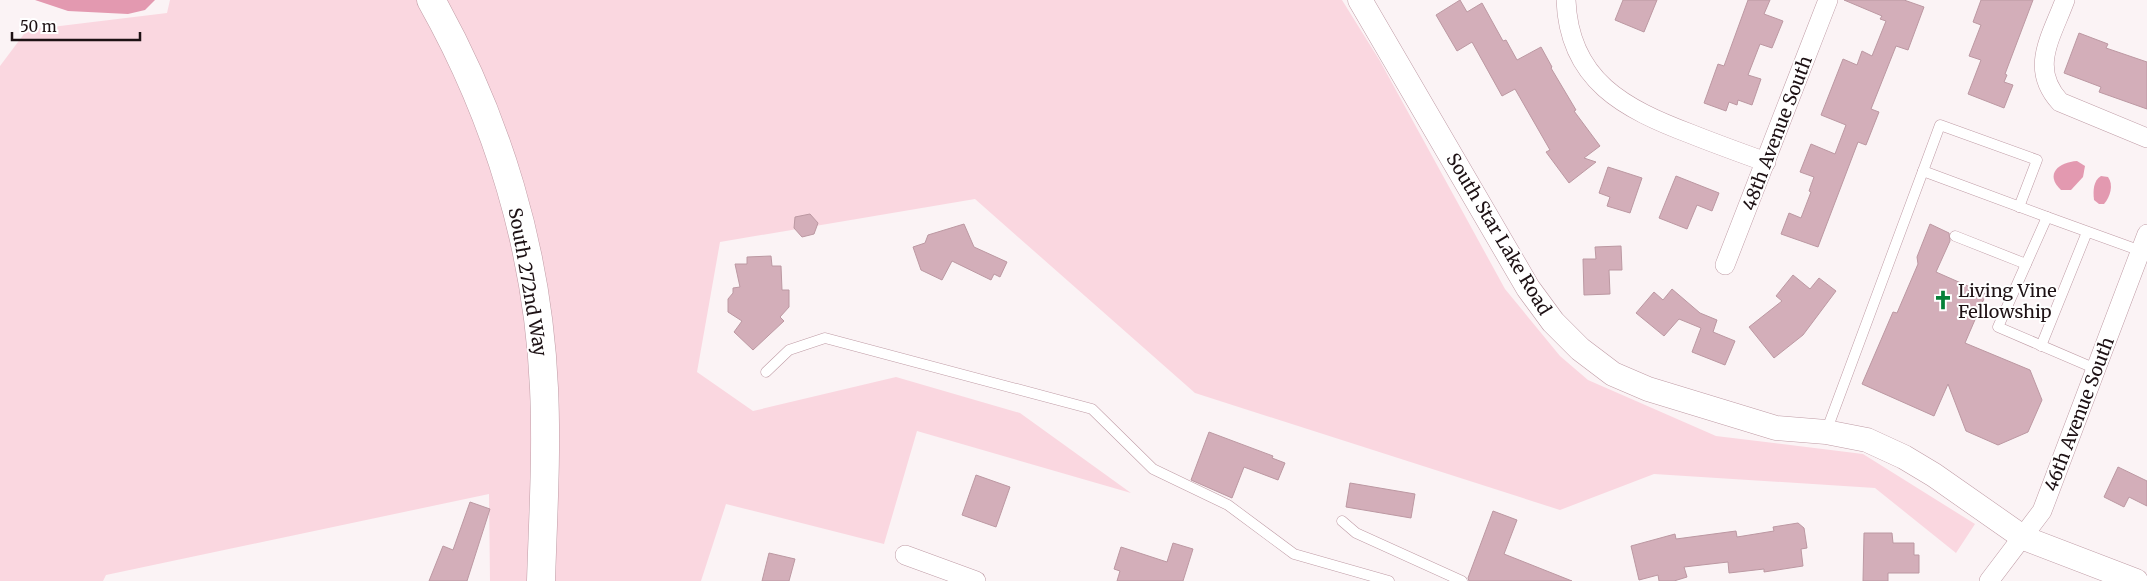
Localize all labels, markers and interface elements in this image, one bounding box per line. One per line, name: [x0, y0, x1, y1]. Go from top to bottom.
scale bar: [12, 10, 140, 42]
text: 50 m: [20, 17, 57, 36]
street label: 48th Avenue South: [1737, 52, 1817, 213]
street label: South Star Lake Road: [1442, 149, 1557, 319]
street label: South 272nd Way: [504, 206, 552, 359]
place label: Living Vine Fellowship: [1958, 279, 2057, 323]
church icon: Living Vine Fellowship: [1932, 289, 1954, 311]
street label: 46th Avenue South: [2039, 334, 2119, 494]

